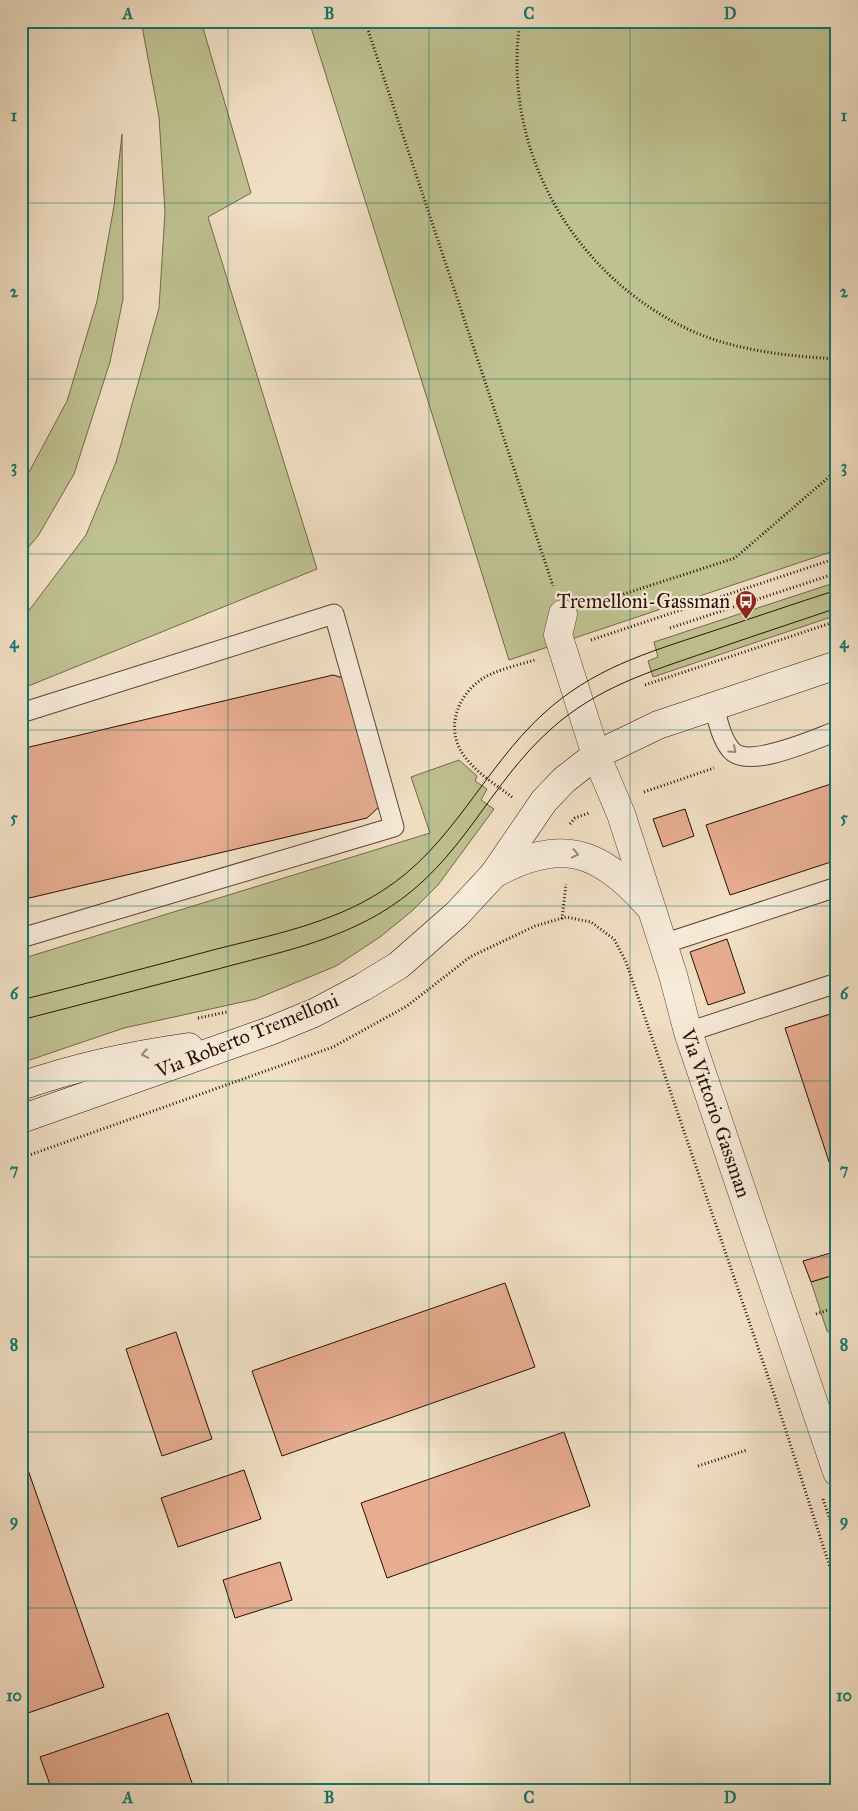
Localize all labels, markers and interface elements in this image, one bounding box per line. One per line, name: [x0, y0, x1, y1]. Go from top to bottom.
text: A: [122, 4, 134, 23]
text: B: [324, 4, 334, 23]
text: C: [524, 4, 535, 23]
text: D: [724, 4, 737, 23]
text: 1: [11, 106, 18, 125]
text: 1: [841, 106, 848, 125]
text: 2: [10, 282, 19, 301]
text: 2: [840, 282, 849, 301]
text: 3: [11, 457, 17, 477]
text: 3: [841, 457, 847, 477]
place label: Tremelloni-Gassman: [557, 589, 730, 613]
bus stop icon: Tremelloni-Gassman: [734, 589, 758, 620]
text: 4: [10, 633, 20, 653]
text: 4: [840, 633, 850, 653]
one-way arrow: [728, 744, 737, 753]
text: 5: [10, 808, 18, 827]
text: 5: [840, 808, 848, 827]
one-way arrow: [571, 849, 580, 859]
text: 6: [10, 984, 19, 1003]
text: 6: [840, 984, 849, 1003]
street label: Via Roberto Tremelloni: [151, 987, 342, 1083]
street label: Via Vittorio Gassman: [676, 1024, 756, 1201]
one-way arrow: [140, 1048, 149, 1058]
text: 7: [10, 1160, 19, 1179]
text: 7: [840, 1160, 849, 1179]
text: 8: [10, 1335, 18, 1354]
text: 8: [840, 1335, 848, 1354]
text: 9: [10, 1511, 18, 1531]
text: 9: [840, 1511, 848, 1531]
text: 10: [6, 1686, 22, 1705]
text: 10: [836, 1686, 852, 1705]
text: A: [122, 1788, 134, 1807]
text: B: [324, 1788, 334, 1807]
text: C: [524, 1788, 535, 1807]
text: D: [724, 1788, 737, 1807]

